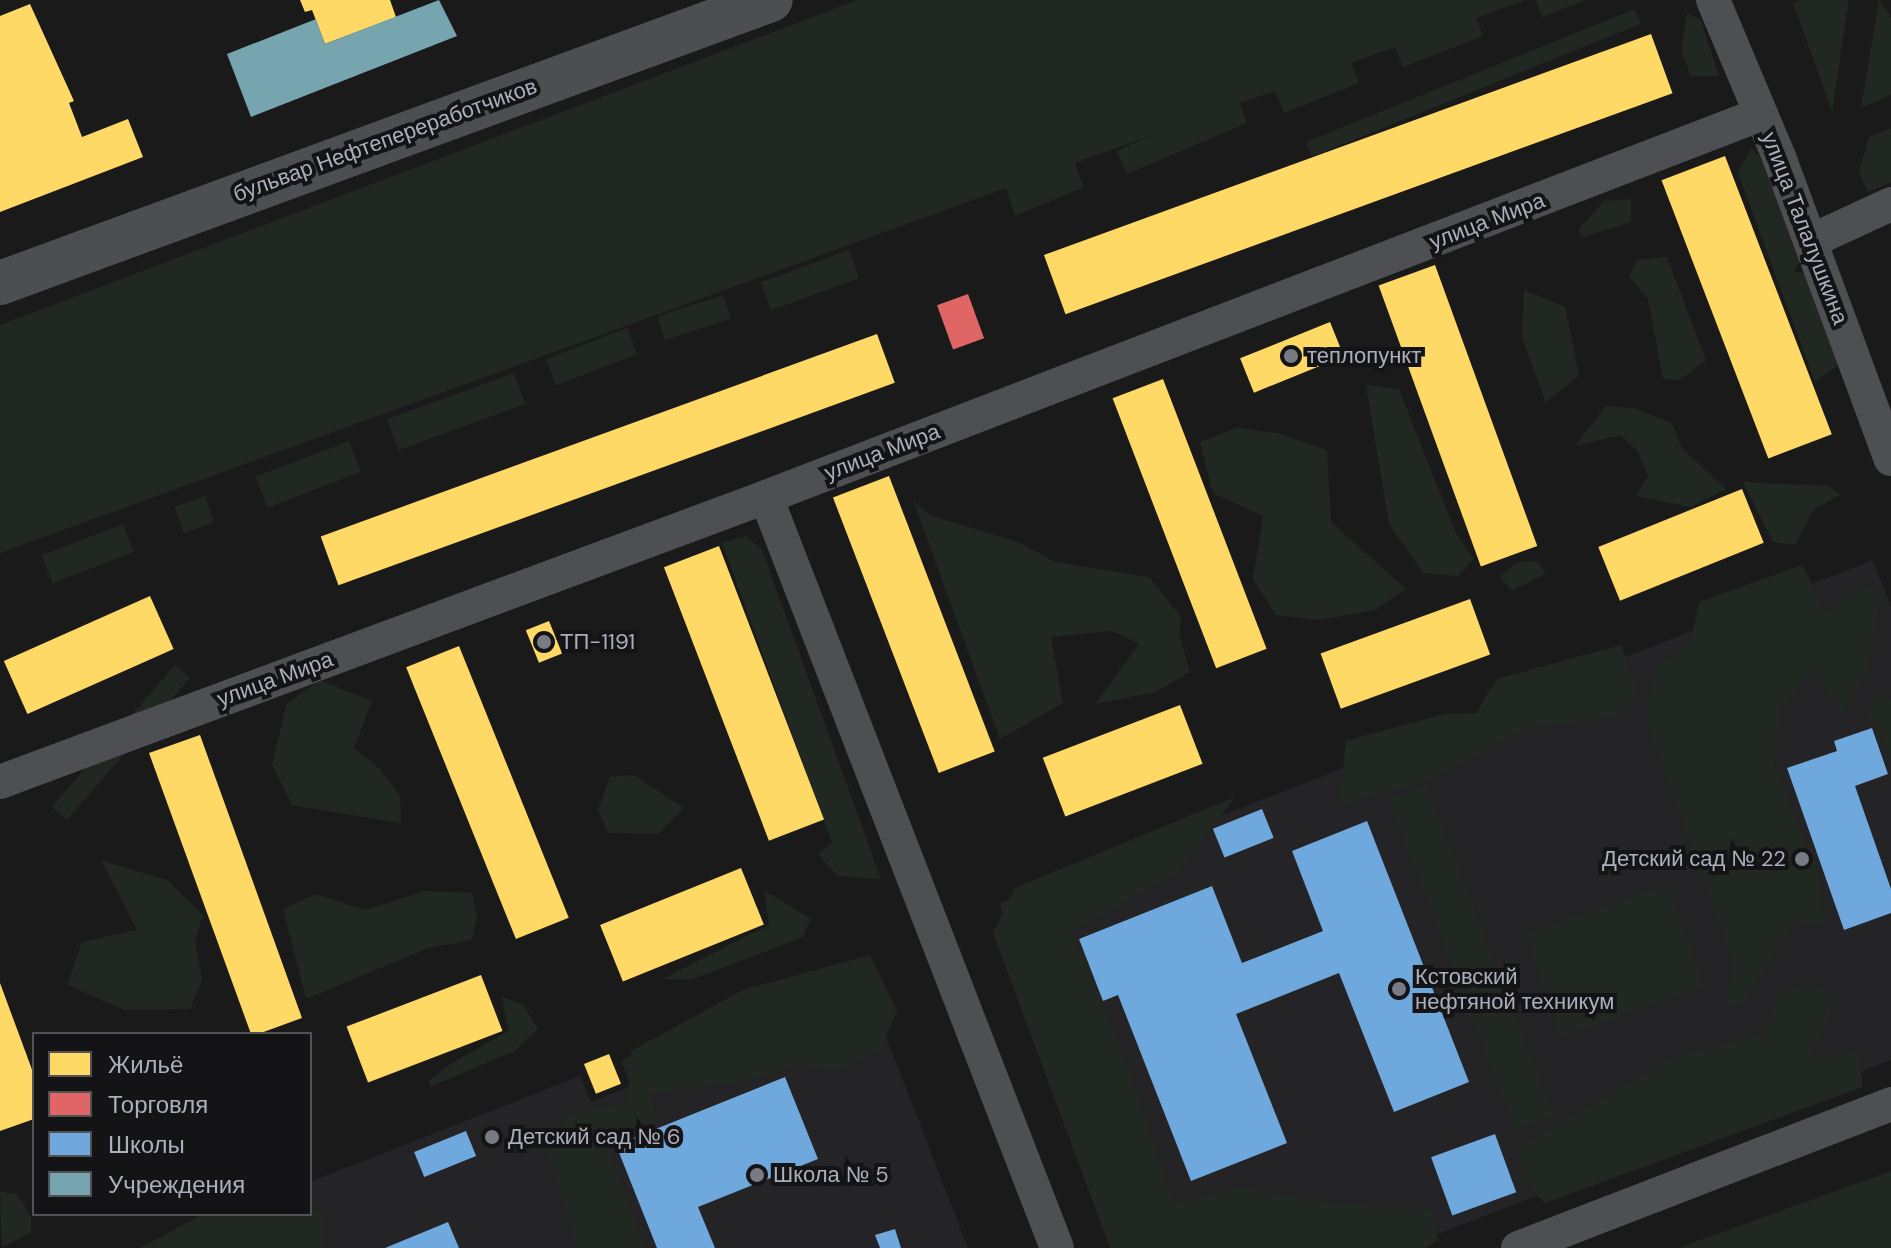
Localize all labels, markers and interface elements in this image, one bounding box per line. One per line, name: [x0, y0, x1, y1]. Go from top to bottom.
street label: бульвар Нефтепереработчиков: [229, 73, 541, 207]
street label: улица Талалушкина: [1756, 128, 1854, 328]
street label: улица Мира: [1426, 187, 1548, 255]
place label: теплопункт: [1307, 343, 1421, 369]
marker: теплопункт: [1282, 347, 1300, 365]
street label: улица Мира: [821, 418, 943, 486]
place label: ТП-1191: [560, 629, 635, 655]
marker: ТП-1191: [535, 633, 553, 651]
street label: улица Мира: [213, 646, 337, 712]
place label: Детский сад № 22: [1602, 846, 1786, 872]
marker: Детский сад № 22: [1793, 850, 1811, 868]
place label: Кстовский нефтяной техникум: [1415, 963, 1614, 1014]
marker: Кстовский нефтяной техникум: [1390, 980, 1408, 998]
legend: [32, 1032, 312, 1216]
text: Жильё: [108, 1049, 183, 1080]
text: Торговля: [108, 1089, 208, 1120]
place label: Детский сад № 6: [508, 1124, 680, 1150]
marker: Детский сад № 6: [483, 1128, 501, 1146]
text: Школы: [108, 1129, 185, 1160]
place label: Школа № 5: [773, 1162, 889, 1188]
marker: Школа № 5: [748, 1166, 766, 1184]
text: Учреждения: [108, 1169, 245, 1200]

